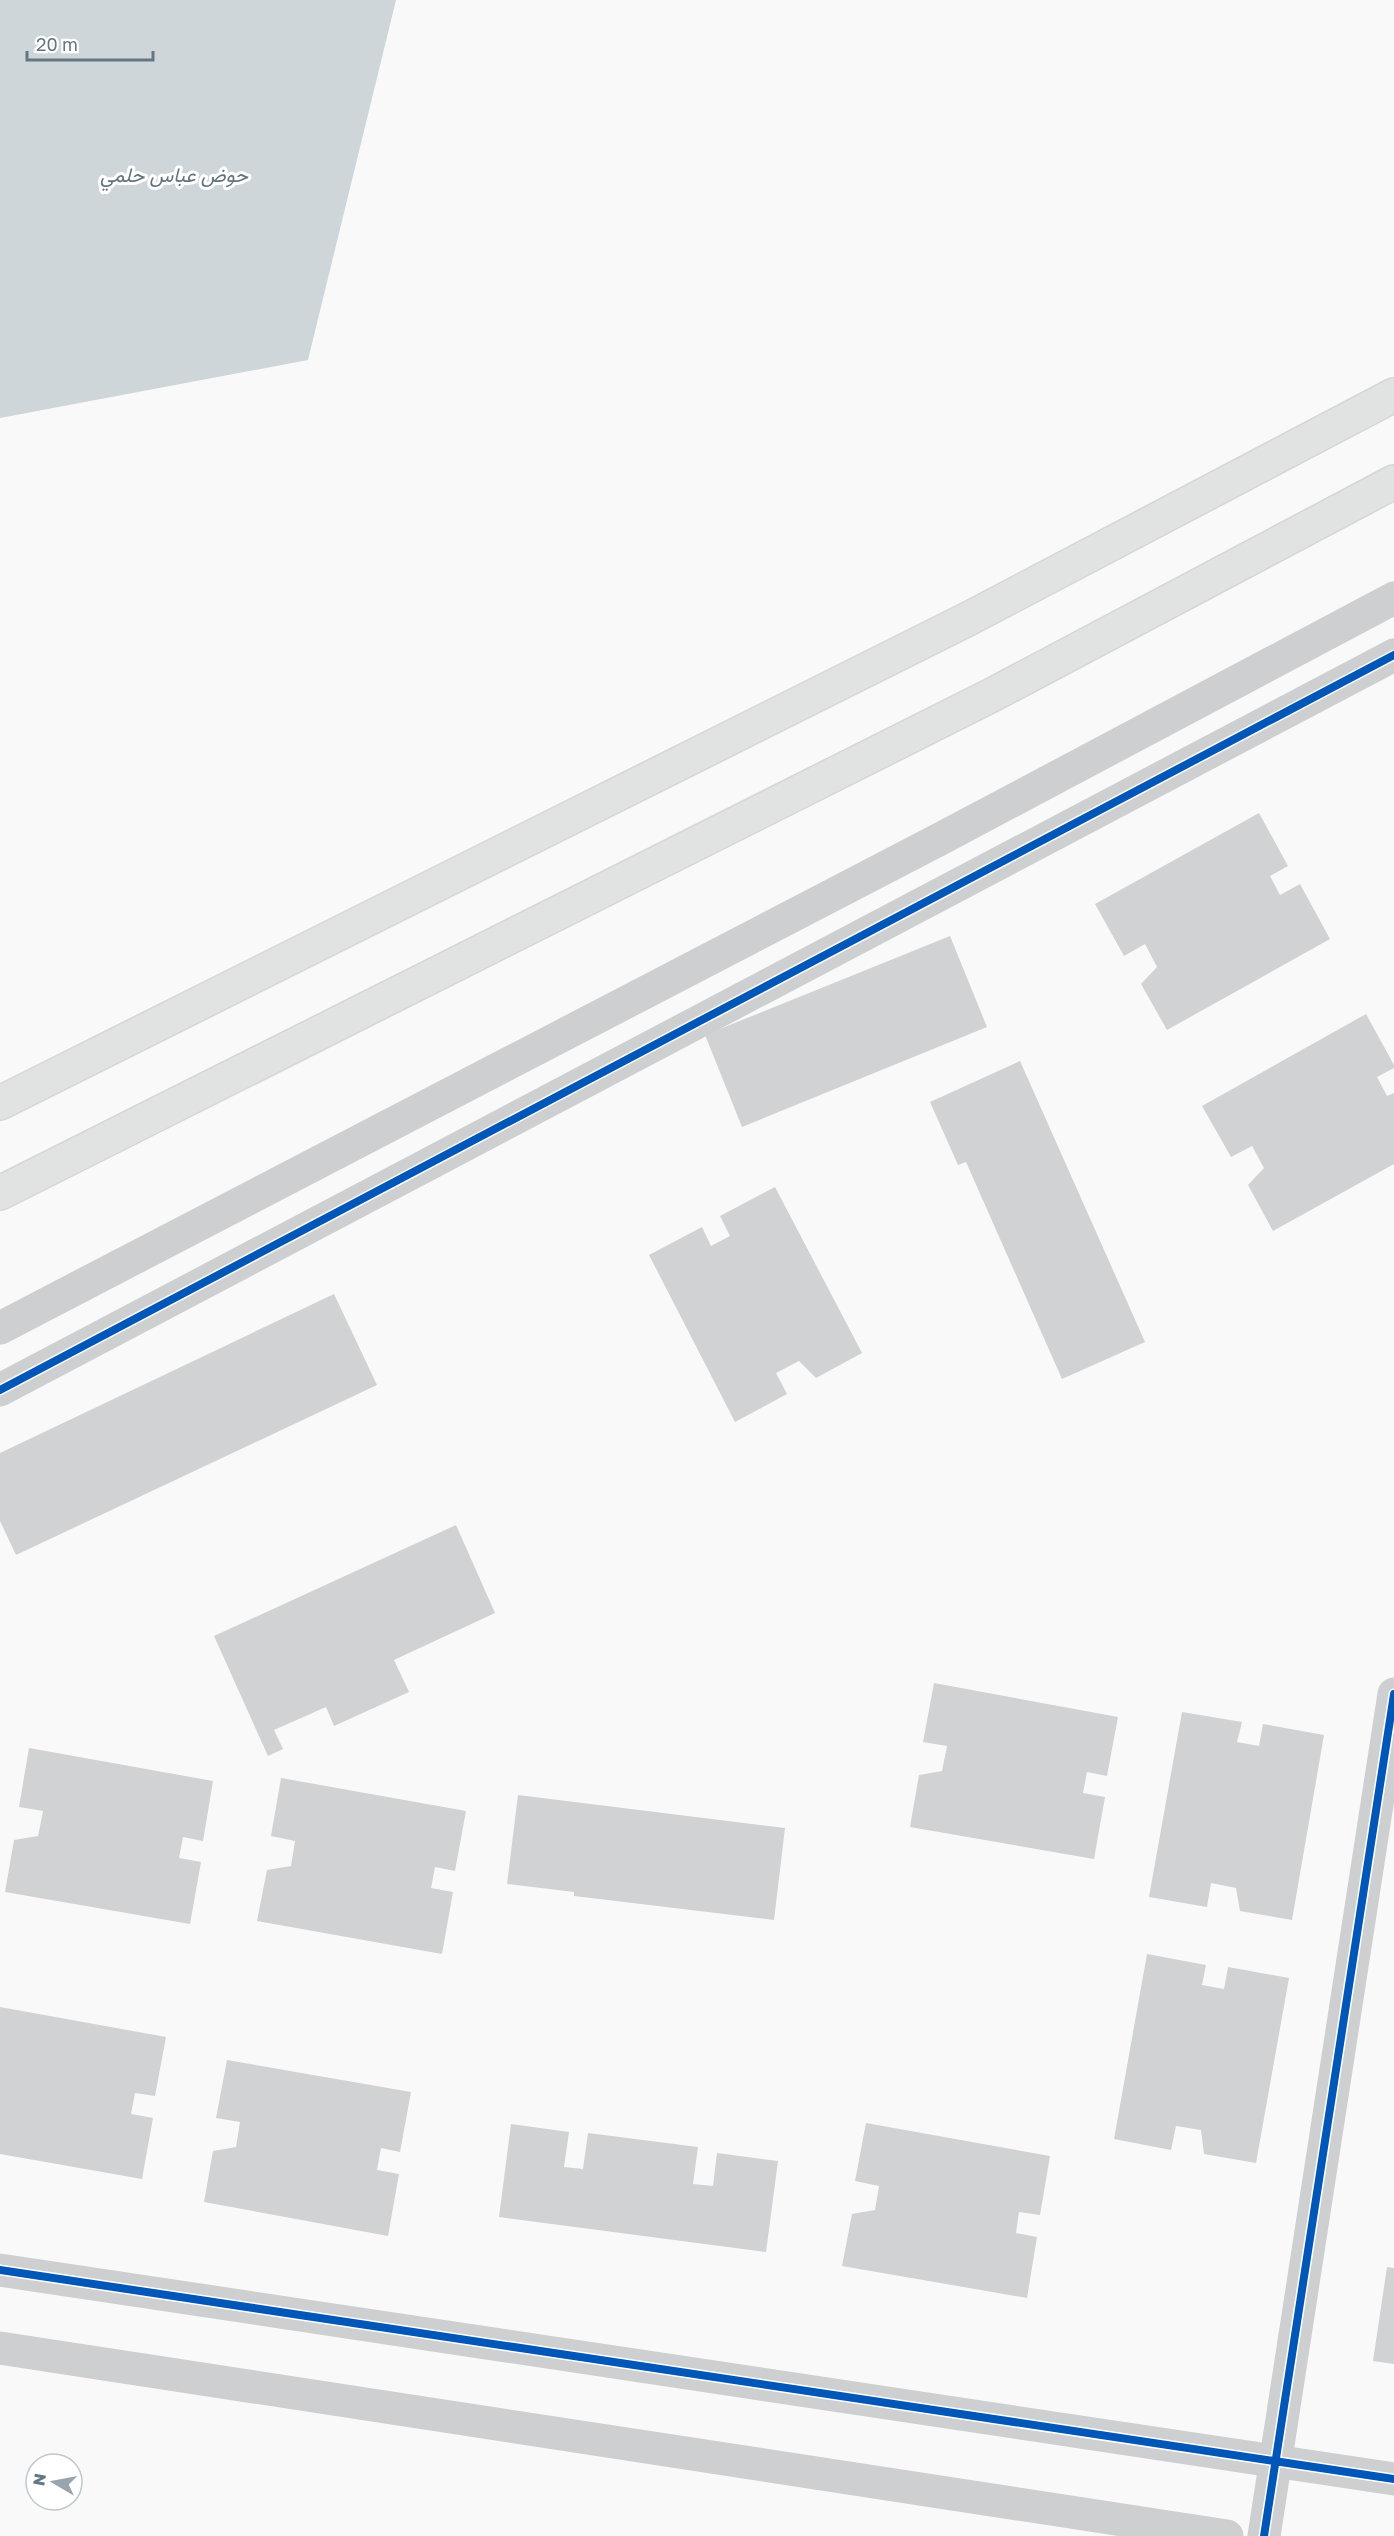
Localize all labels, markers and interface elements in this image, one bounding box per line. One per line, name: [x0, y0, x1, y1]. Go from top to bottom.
scale bar: [27, 24, 153, 62]
text: 20 m: [36, 33, 78, 55]
water label: حوض عباس حلمي: [100, 162, 249, 192]
north arrow: [24, 2452, 84, 2512]
text: N: [28, 2472, 50, 2487]

